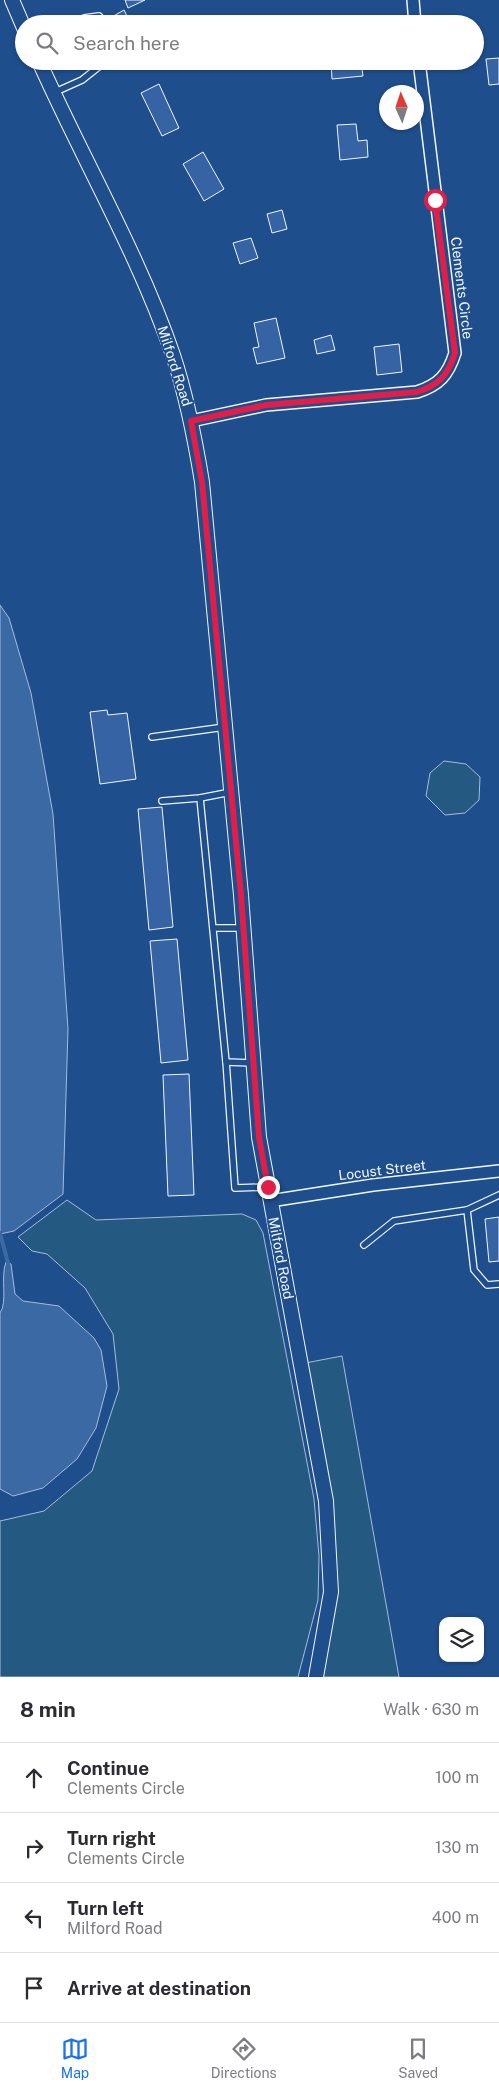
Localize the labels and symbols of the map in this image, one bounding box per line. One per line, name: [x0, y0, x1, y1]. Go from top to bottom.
north arrow: [379, 85, 424, 130]
route start: [424, 189, 447, 212]
street label: Clements Circle: [448, 236, 476, 340]
street label: Milford Road: [154, 324, 196, 408]
street label: Locust Street: [337, 1157, 427, 1183]
route end: [257, 1176, 280, 1199]
street label: Milford Road: [265, 1215, 297, 1301]

